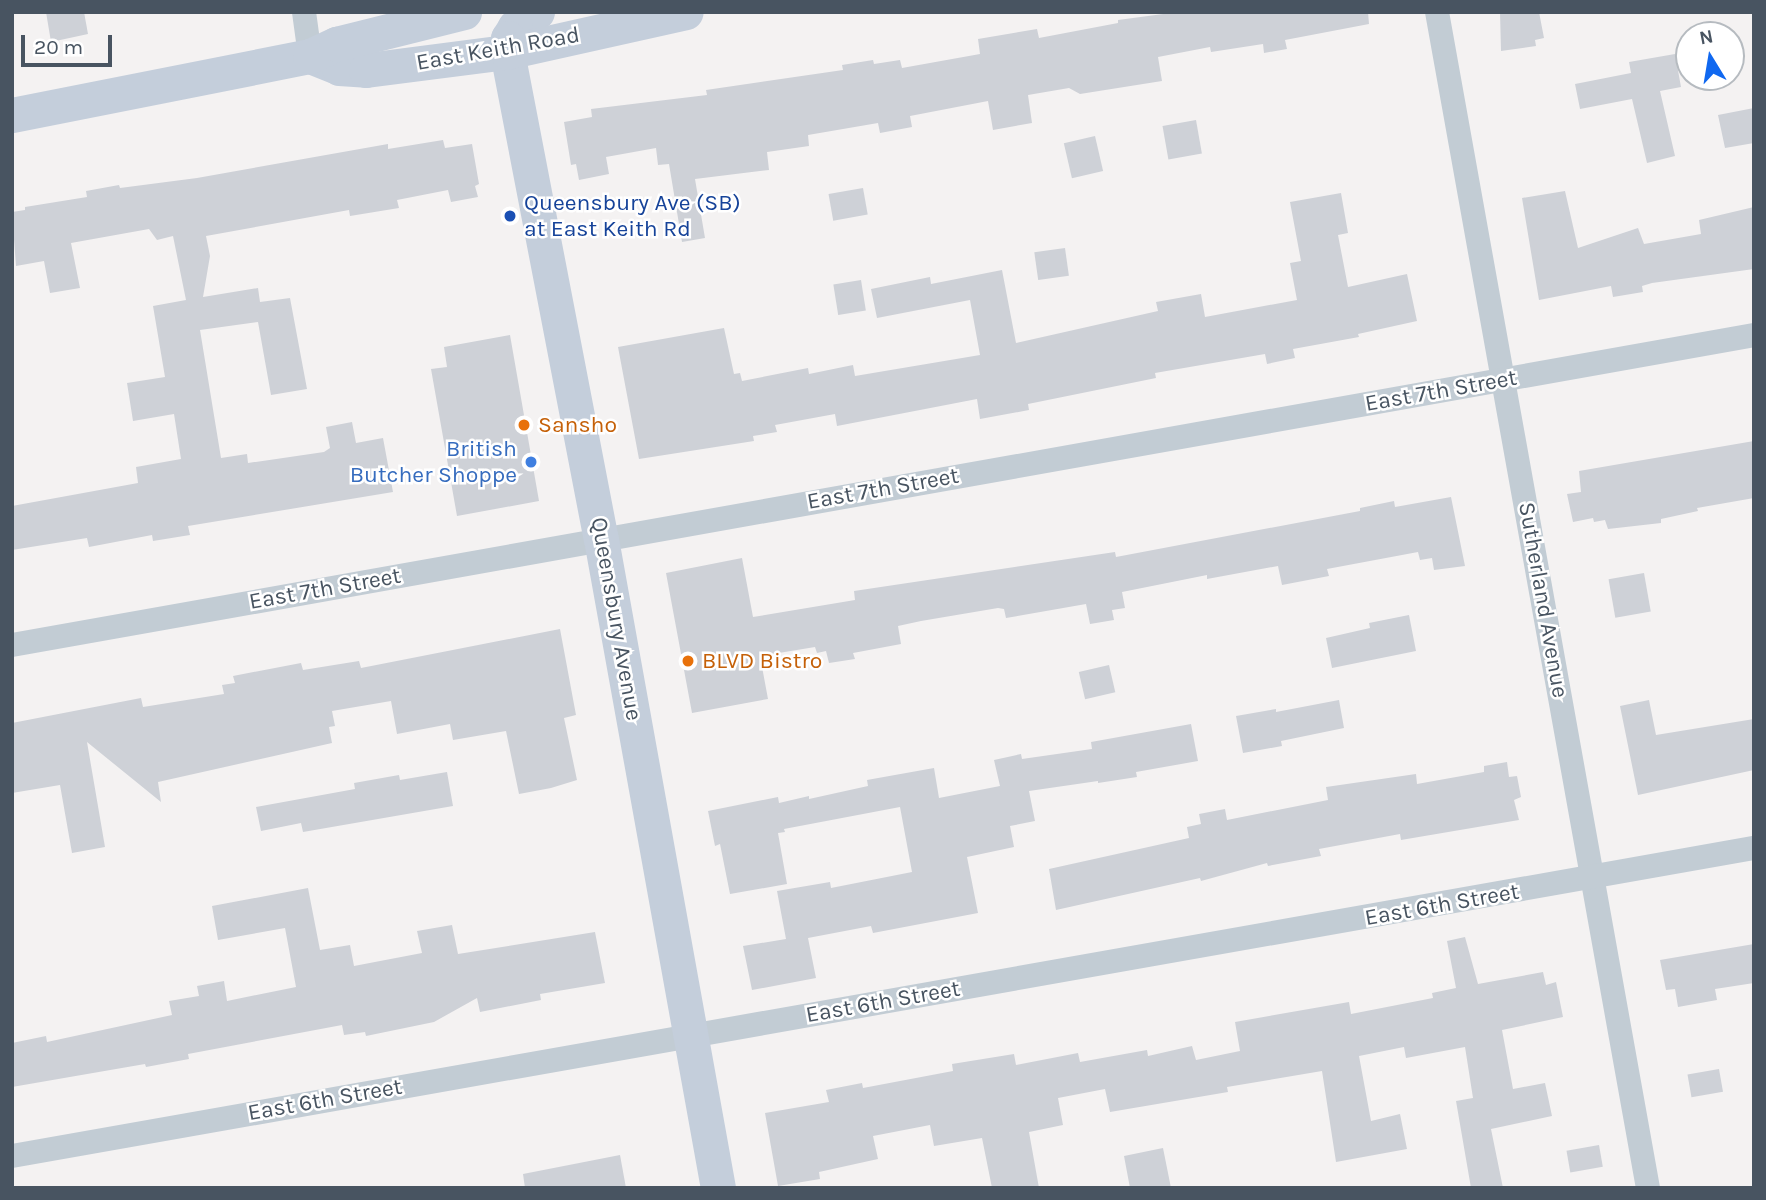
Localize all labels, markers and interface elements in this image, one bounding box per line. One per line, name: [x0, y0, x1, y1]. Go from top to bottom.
scale bar: [24, 21, 116, 65]
street label: East Keith Road: [414, 21, 582, 77]
north arrow: [1675, 21, 1745, 91]
text: N: [1698, 25, 1715, 49]
text: 20 m: [34, 35, 83, 59]
place label: Queensbury Ave (SB) at East Keith Rd: [524, 189, 741, 243]
marker: Queensbury Ave (SB) at East Keith Rd: [502, 208, 518, 224]
street label: East 7th Street: [1363, 364, 1519, 418]
place label: Sansho: [538, 411, 617, 439]
marker: Sansho: [516, 417, 532, 433]
place label: British Butcher Shoppe: [350, 435, 517, 489]
marker: British Butcher Shoppe: [523, 454, 539, 470]
street label: East 7th Street: [805, 462, 961, 516]
street label: Sutherland Avenue: [1512, 500, 1574, 700]
street label: Queensbury Avenue: [585, 515, 647, 723]
street label: East 7th Street: [247, 562, 403, 616]
place label: BLVD Bistro: [702, 647, 822, 675]
marker: BLVD Bistro: [680, 653, 696, 669]
street label: East 6th Street: [1363, 878, 1521, 932]
street label: East 6th Street: [804, 975, 962, 1029]
street label: East 6th Street: [246, 1073, 404, 1127]

